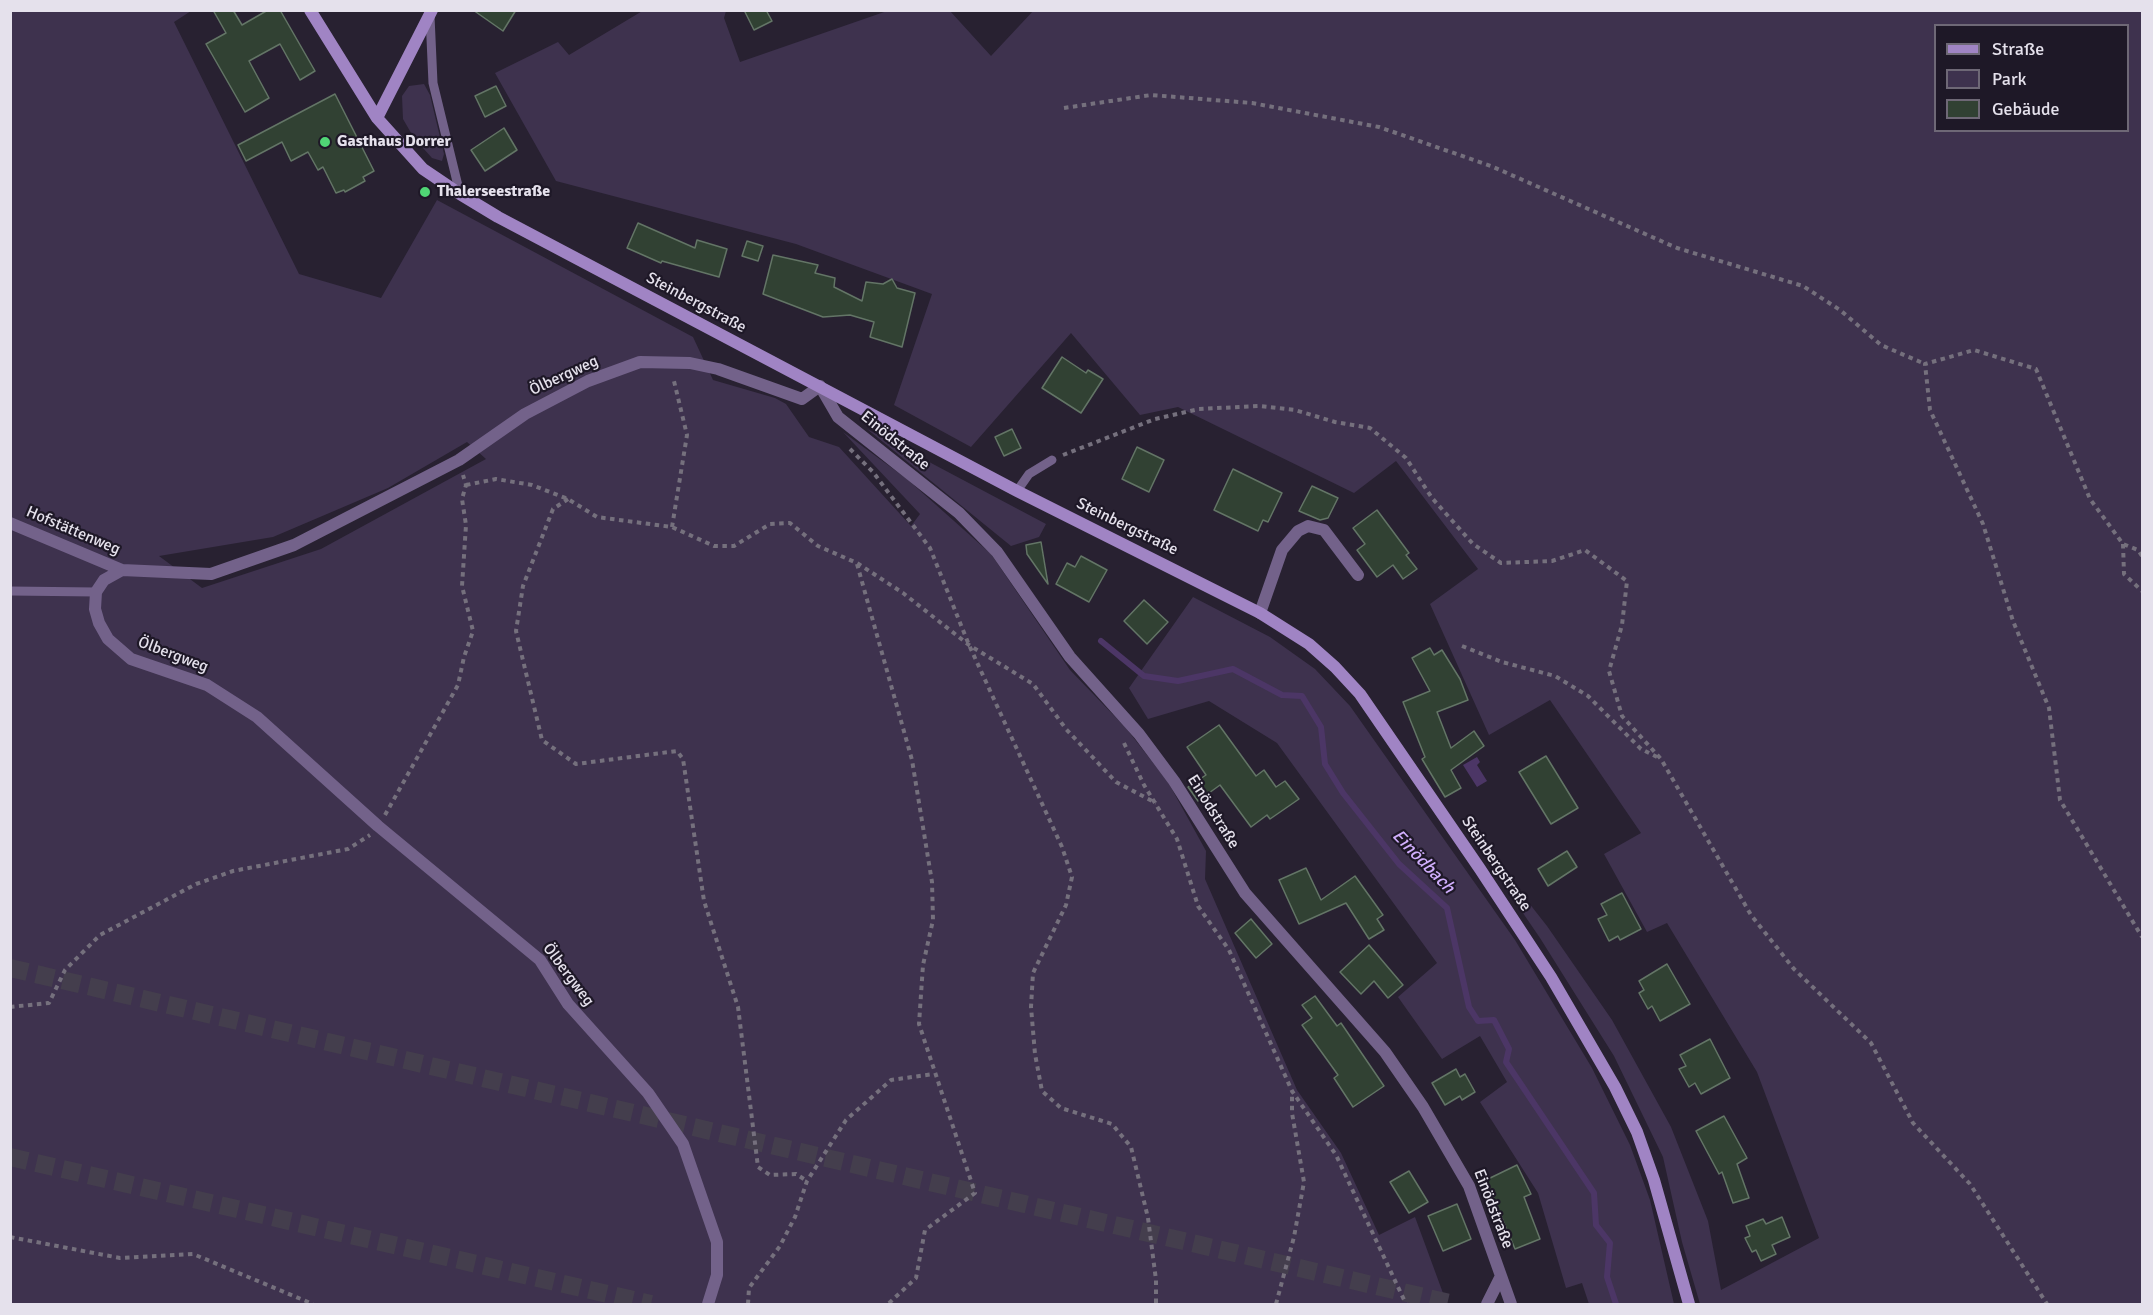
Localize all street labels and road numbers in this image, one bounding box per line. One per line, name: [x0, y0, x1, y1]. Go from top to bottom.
street label: Steinbergstraße: [643, 269, 749, 337]
street label: Ölbergweg: [527, 352, 601, 400]
street label: Einödstraße: [857, 407, 933, 475]
street label: Steinbergstraße: [1073, 494, 1181, 560]
street label: Hofstättenweg: [23, 503, 123, 559]
street label: Ölbergweg: [135, 633, 211, 677]
street label: Einödstraße: [1183, 772, 1243, 852]
street label: Steinbergstraße: [1457, 813, 1535, 915]
street label: Ölbergweg: [538, 940, 598, 1010]
street label: Einödstraße: [1469, 1167, 1517, 1251]

